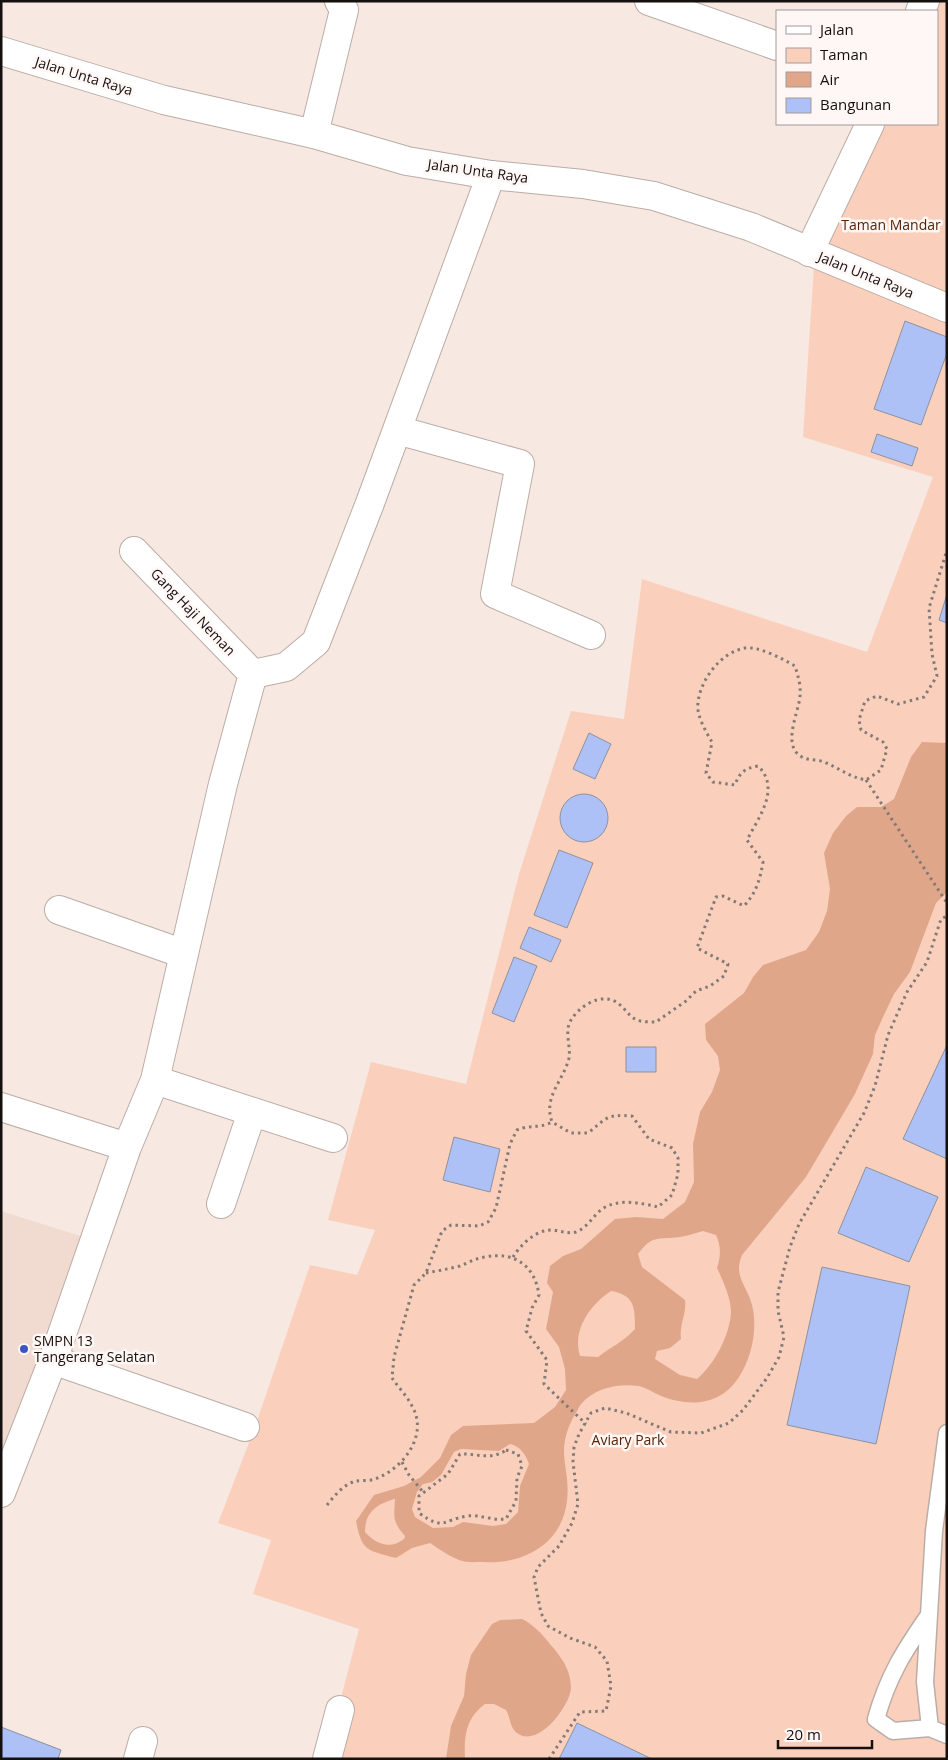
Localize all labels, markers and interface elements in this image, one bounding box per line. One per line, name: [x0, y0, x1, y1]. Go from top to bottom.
legend: [776, 10, 938, 125]
text: Jalan: [818, 19, 854, 39]
text: Taman: [820, 44, 868, 64]
street label: Jalan Unta Raya: [31, 51, 135, 99]
text: Air: [820, 69, 839, 89]
text: Bangunan: [820, 94, 891, 114]
street label: Jalan Unta Raya: [425, 154, 530, 187]
park label: Taman Mandar: [841, 215, 941, 234]
street label: Jalan Unta Raya: [814, 246, 917, 302]
street label: Gang Haji Neman: [147, 564, 240, 659]
place label: SMPN 13 Tangerang Selatan: [34, 1331, 155, 1366]
marker: SMPN 13 Tangerang Selatan: [18, 1343, 30, 1355]
park label: Aviary Park: [592, 1430, 665, 1449]
scale bar: [778, 1718, 872, 1750]
text: 20 m: [786, 1724, 821, 1744]

